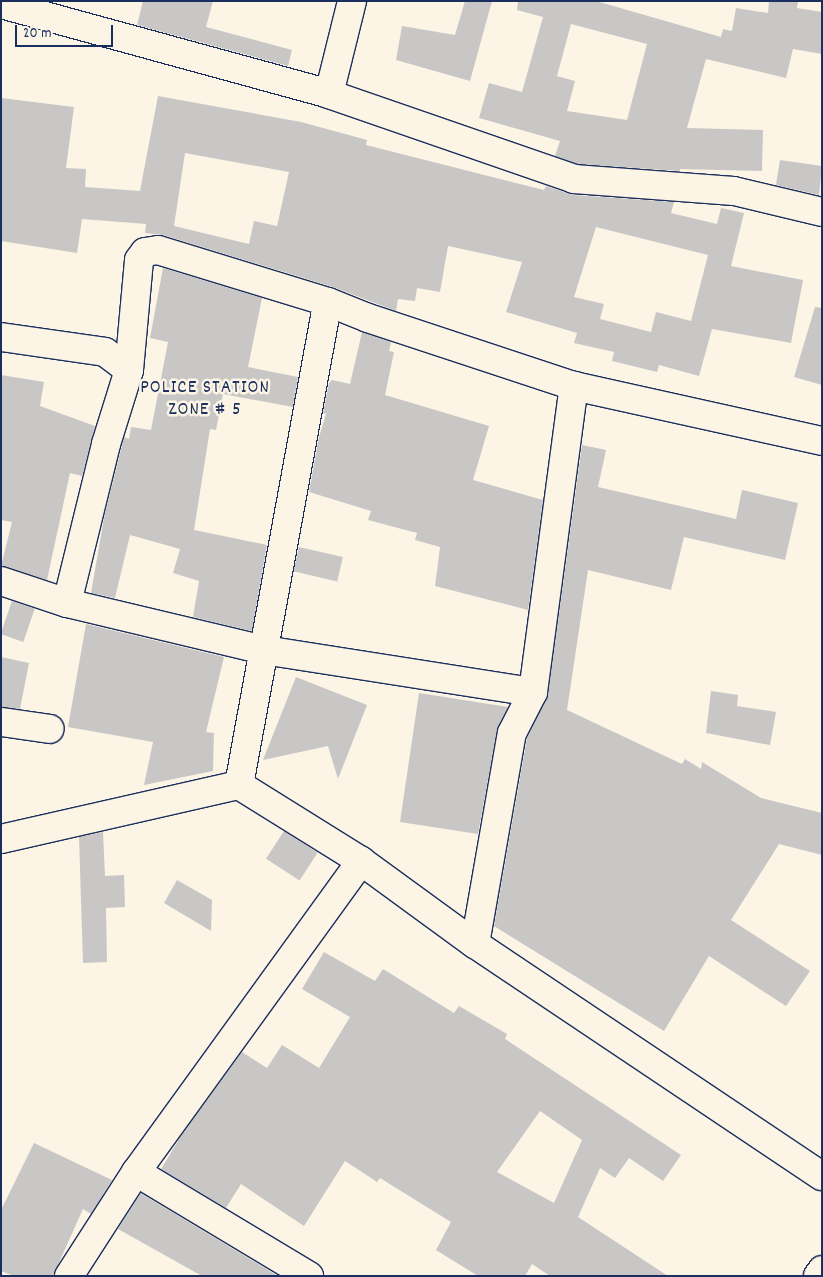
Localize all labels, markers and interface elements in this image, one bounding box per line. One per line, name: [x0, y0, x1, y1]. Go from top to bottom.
scale bar: [18, 15, 115, 47]
text: 20 m: [23, 23, 51, 45]
district label: POLICE STATION ZONE # 5: [138, 378, 272, 422]

